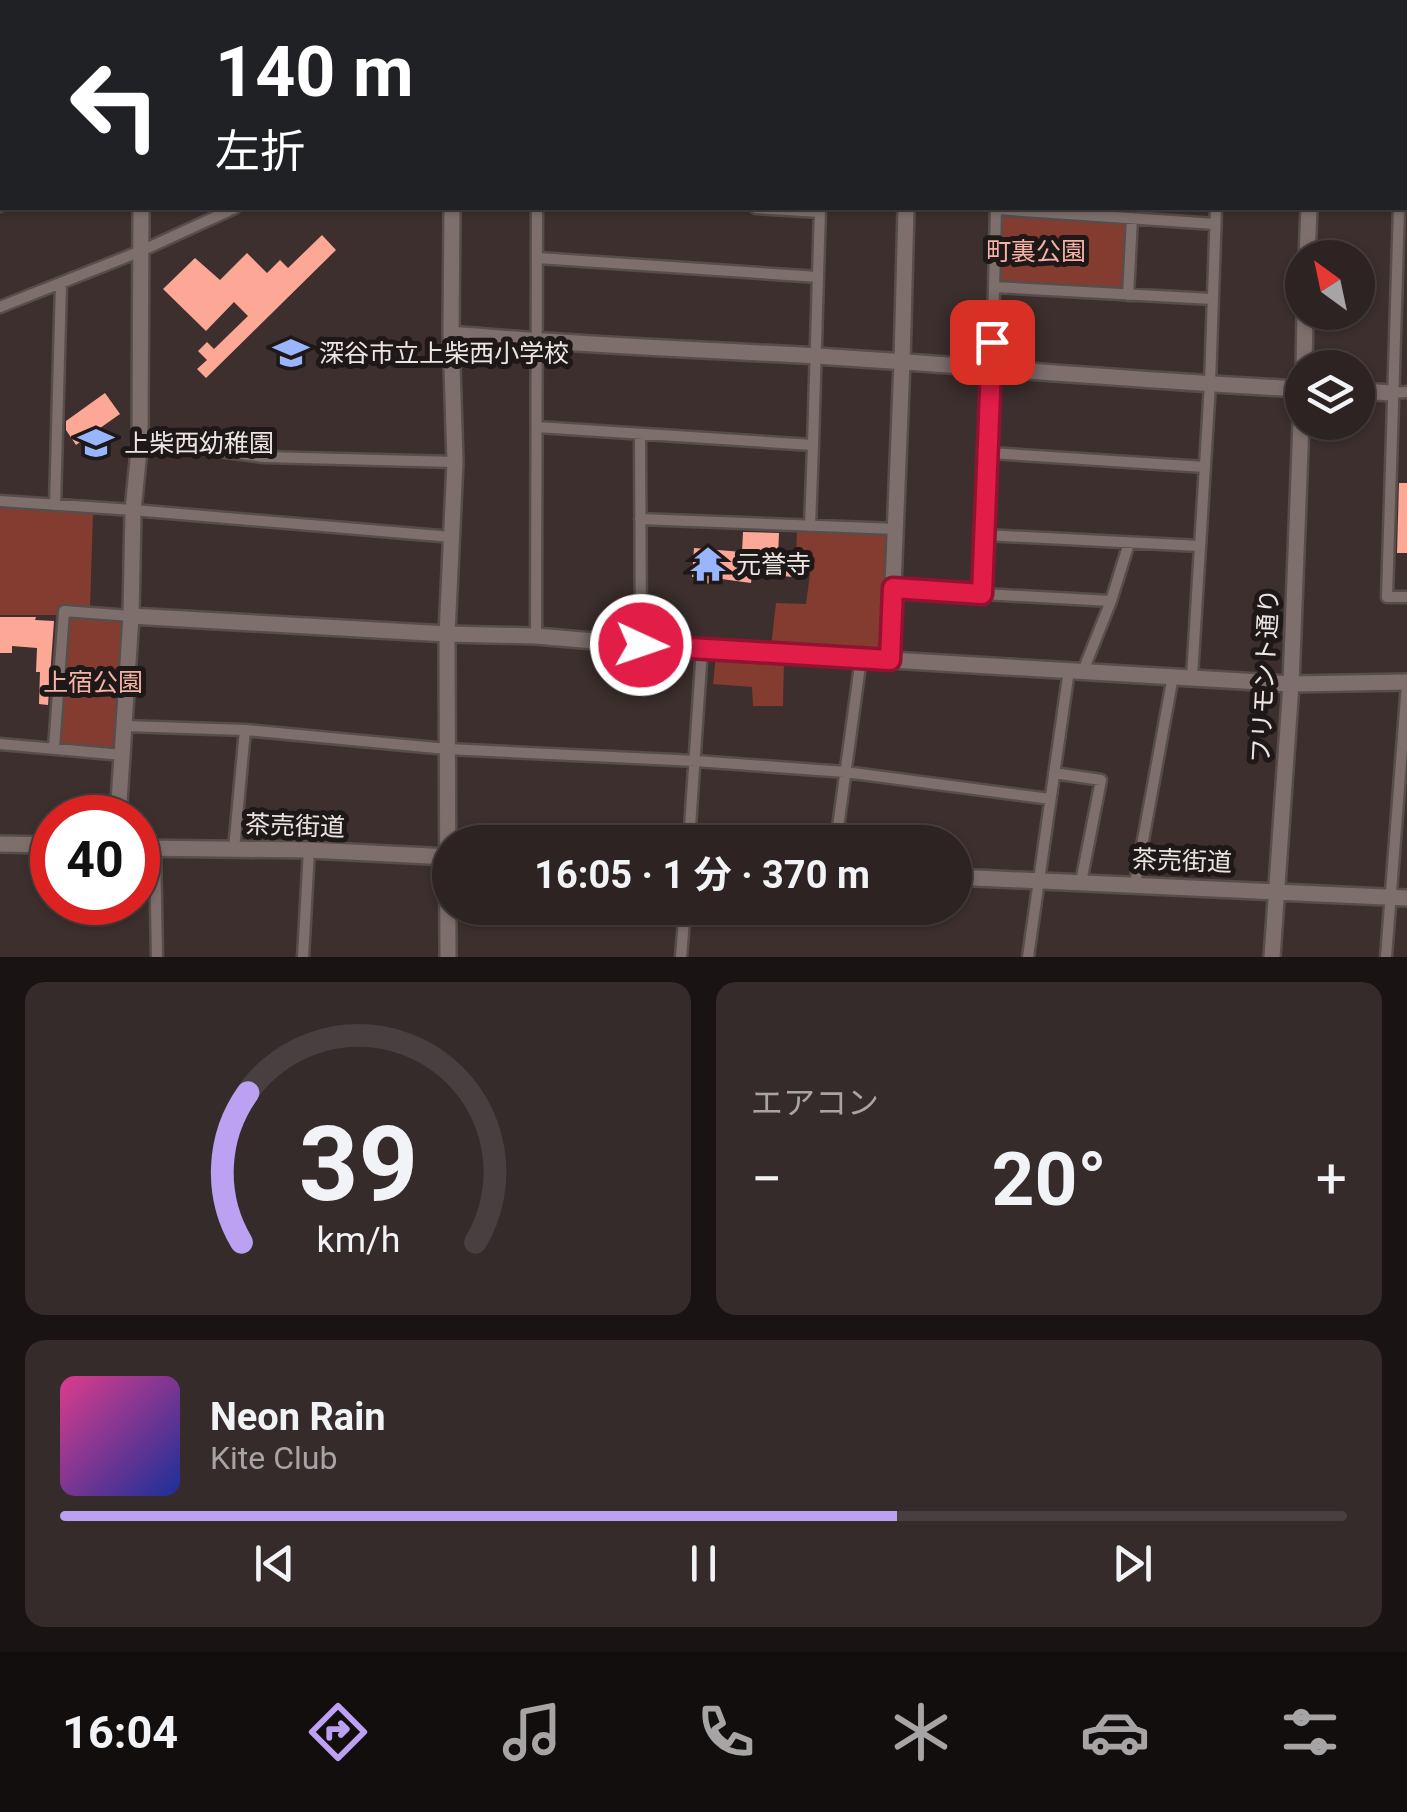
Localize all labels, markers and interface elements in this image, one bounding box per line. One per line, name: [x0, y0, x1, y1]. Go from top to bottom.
text: 140 m: [215, 31, 414, 113]
icon: left: [50, 40, 180, 170]
text: 左折: [215, 125, 305, 178]
park label: 町裏公園: [986, 237, 1086, 266]
north arrow: [1285, 240, 1375, 330]
map controls: [1285, 240, 1375, 440]
pin: [950, 300, 1035, 385]
icon: arrive: [965, 315, 1020, 370]
school or university icon: 深谷市立上柴西小学校: [272, 334, 310, 372]
place label: 深谷市立上柴西小学校: [319, 339, 569, 368]
button: layers: [1285, 350, 1375, 440]
school or university icon: 上柴西幼稚園: [77, 424, 115, 462]
place label: 上柴西幼稚園: [124, 429, 274, 458]
temple icon: 元誉寺: [689, 545, 727, 583]
place label: 元誉寺: [736, 550, 811, 579]
street label: フリモント通り: [1246, 588, 1284, 764]
position arrow: [589, 593, 693, 697]
park label: 上宿公園: [43, 668, 143, 697]
speed limit sign: 40: [30, 795, 160, 925]
street label: 茶売街道: [245, 810, 345, 842]
street label: 茶売街道: [1132, 845, 1232, 877]
text: 16:05 · 1 分 · 370 m: [534, 853, 870, 897]
text: エアコン: [751, 1084, 879, 1122]
text: 39: [298, 1104, 418, 1225]
text: 20°: [991, 1135, 1107, 1223]
text: −: [751, 1147, 782, 1211]
text: +: [1316, 1147, 1347, 1211]
text: km/h: [316, 1219, 400, 1261]
text: Neon Rain: [210, 1395, 386, 1439]
text: Kite Club: [210, 1439, 337, 1477]
icon: previous: [247, 1536, 302, 1591]
icon: pause: [676, 1536, 731, 1591]
icon: next: [1105, 1536, 1160, 1591]
icon: directions: [303, 1697, 373, 1767]
icon: music: [497, 1697, 567, 1767]
icon: phone: [691, 1697, 761, 1767]
icon: climate: [886, 1697, 956, 1767]
icon: car: [1080, 1697, 1150, 1767]
icon: filters: [1275, 1697, 1345, 1767]
text: 16:04: [62, 1706, 178, 1759]

